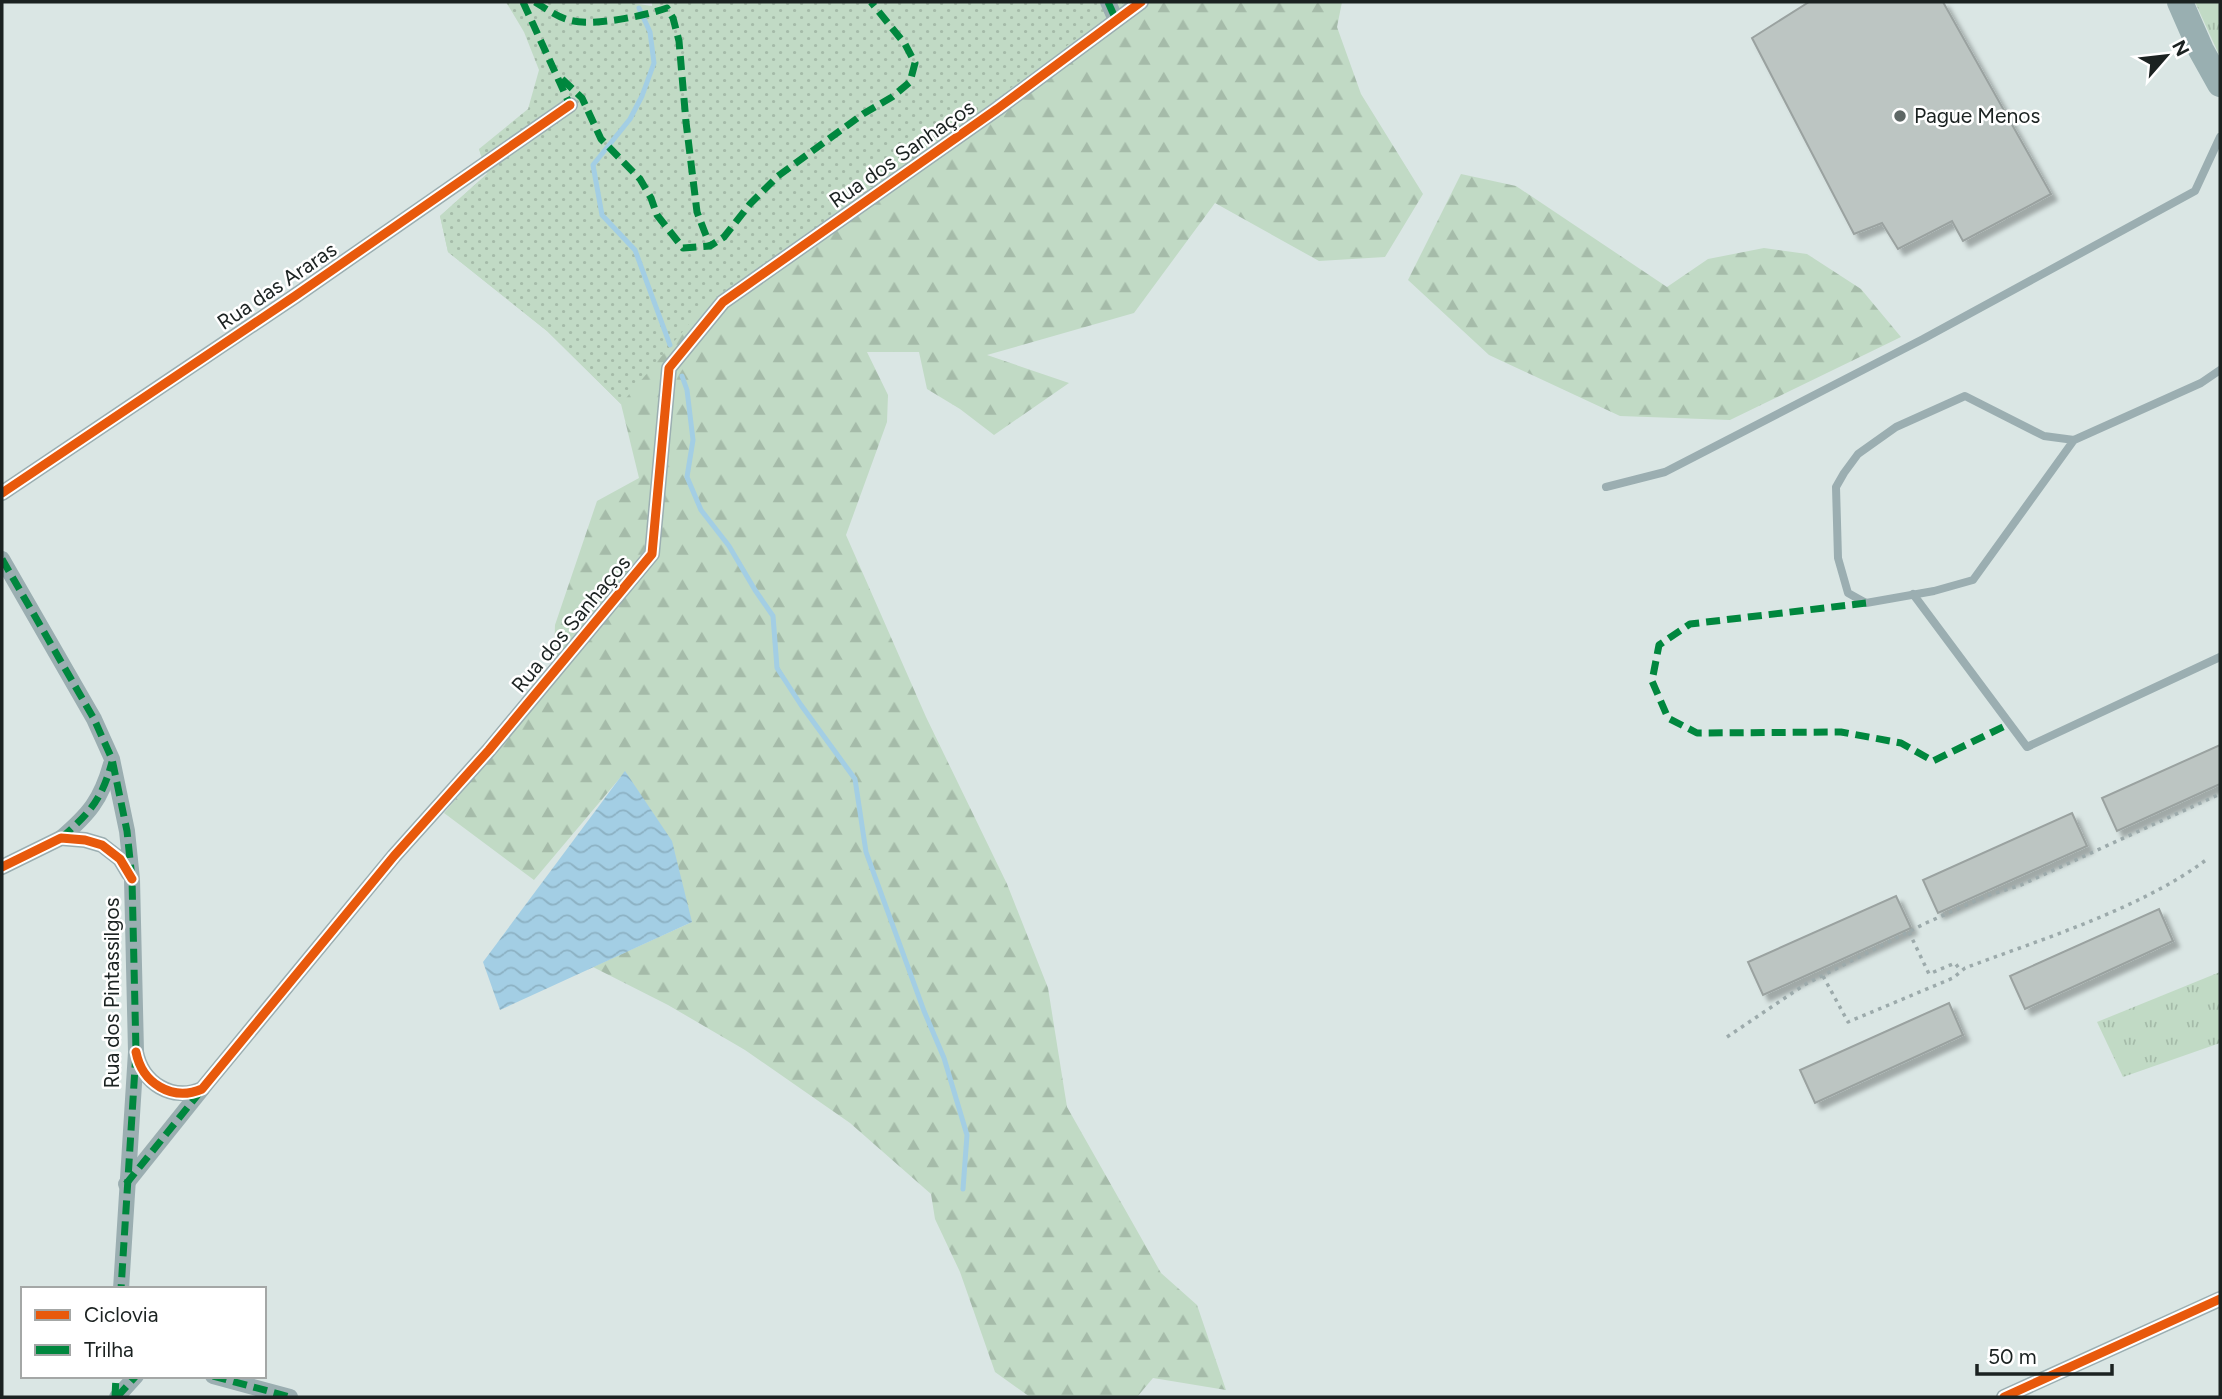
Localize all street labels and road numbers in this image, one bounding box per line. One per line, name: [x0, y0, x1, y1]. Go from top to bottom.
street label: Rua dos Sanhaços: [824, 94, 979, 213]
street label: Rua das Araras: [212, 237, 341, 335]
street label: Rua dos Sanhaços: [506, 550, 635, 697]
street label: Rua dos Pintassilgos: [99, 898, 124, 1088]

